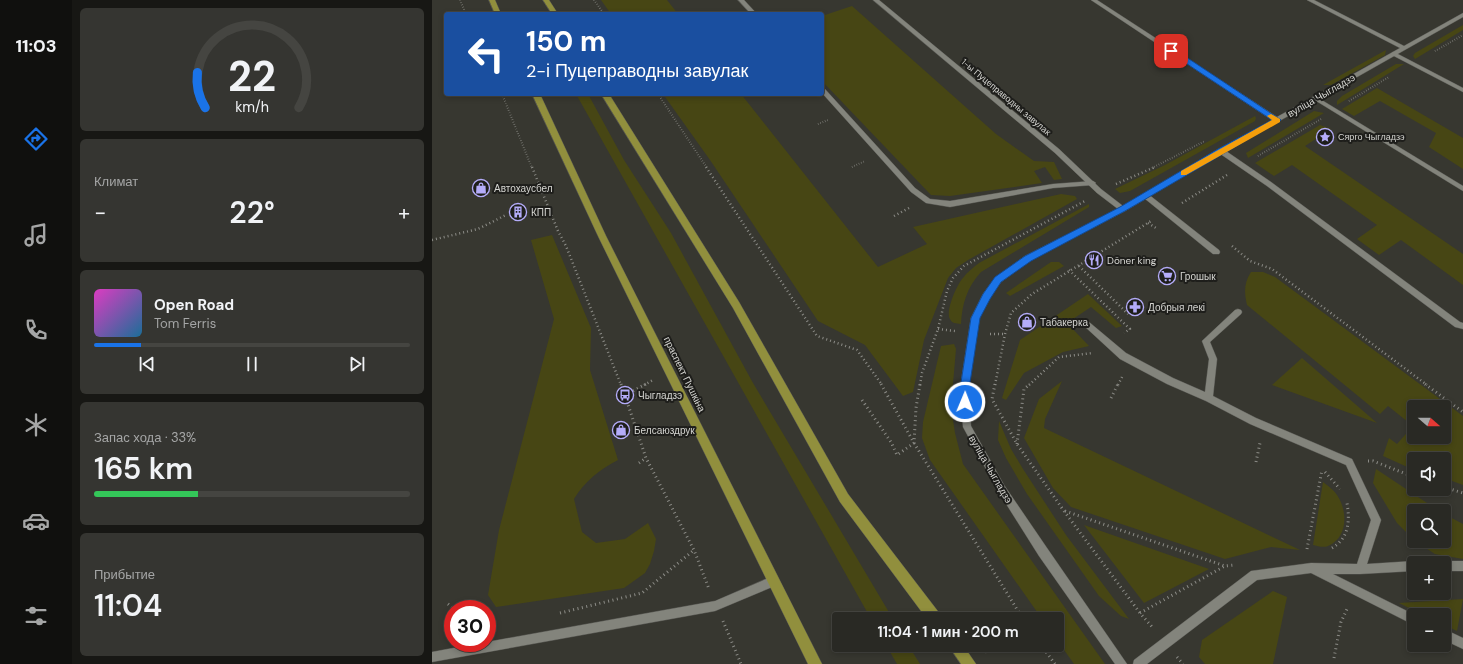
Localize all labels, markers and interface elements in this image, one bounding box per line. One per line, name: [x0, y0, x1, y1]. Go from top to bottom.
text: 150 m: [526, 23, 606, 60]
icon: left: [460, 28, 512, 80]
text: 11:03: [15, 34, 57, 58]
pin: [1154, 34, 1188, 68]
icon: arrive: [1160, 40, 1182, 62]
text: 22: [228, 49, 276, 103]
street label: 1-ы Пуцеправодны завулак: [959, 56, 1053, 138]
text: 2-і Пуцеправодны завулак: [526, 59, 748, 83]
street label: вуліца Чыгладзэ: [1285, 71, 1357, 120]
text: km/h: [235, 97, 269, 115]
icon: directions: [22, 125, 50, 153]
place icon: Сярго Чыгладзэ: [1315, 127, 1335, 147]
place label: Сярго Чыгладзэ: [1338, 131, 1405, 143]
text: Климат: [94, 173, 138, 190]
shop icon: Автохаусбел: [471, 178, 491, 198]
place label: Автохаусбел: [494, 182, 553, 195]
text: 22°: [229, 193, 275, 232]
text: −: [94, 198, 106, 227]
text: +: [398, 198, 410, 227]
building icon: КПП: [508, 202, 528, 222]
place label: КПП: [531, 206, 551, 219]
icon: music: [22, 221, 50, 249]
restaurant icon: Döner king: [1084, 250, 1104, 270]
place label: Döner king: [1107, 254, 1157, 267]
supermarket icon: Грошык: [1157, 266, 1177, 286]
place label: Грошык: [1180, 270, 1216, 283]
text: Open Road: [154, 295, 234, 315]
pharmacy icon: Добрыя лекі: [1125, 297, 1145, 317]
place label: Добрыя лекі: [1148, 301, 1205, 314]
shop icon: Табакерка: [1017, 312, 1037, 332]
text: Tom Ferris: [154, 315, 216, 332]
icon: phone: [22, 316, 50, 344]
place label: Табакерка: [1040, 316, 1088, 329]
street label: праспект Пушкіна: [661, 334, 709, 414]
icon: previous: [136, 353, 158, 375]
icon: pause: [241, 353, 263, 375]
icon: next: [346, 353, 368, 375]
position arrow: [944, 381, 986, 423]
bus stop icon: Чыгладзэ: [615, 385, 635, 405]
place label: Чыгладзэ: [638, 389, 682, 402]
north arrow: [1407, 400, 1451, 444]
map controls: [1407, 400, 1451, 652]
icon: climate: [22, 411, 50, 439]
shop icon: Белсаюздрук: [611, 420, 631, 440]
place label: Белсаюздрук: [634, 424, 695, 437]
text: Запас хода · 33%: [94, 429, 196, 446]
street label: вуліца Чыгладзэ: [966, 433, 1015, 505]
text: 165 km: [94, 449, 193, 488]
button: sound: [1407, 452, 1451, 496]
button: search: [1407, 504, 1451, 548]
icon: car: [22, 507, 50, 535]
button: +: [1407, 556, 1451, 600]
text: Прибытие: [94, 566, 155, 583]
text: 11:04: [94, 586, 162, 625]
speed limit sign: 30: [444, 600, 496, 652]
icon: filters: [22, 602, 50, 630]
button: −: [1407, 608, 1451, 652]
text: 11:04 · 1 мин · 200 m: [877, 622, 1019, 642]

